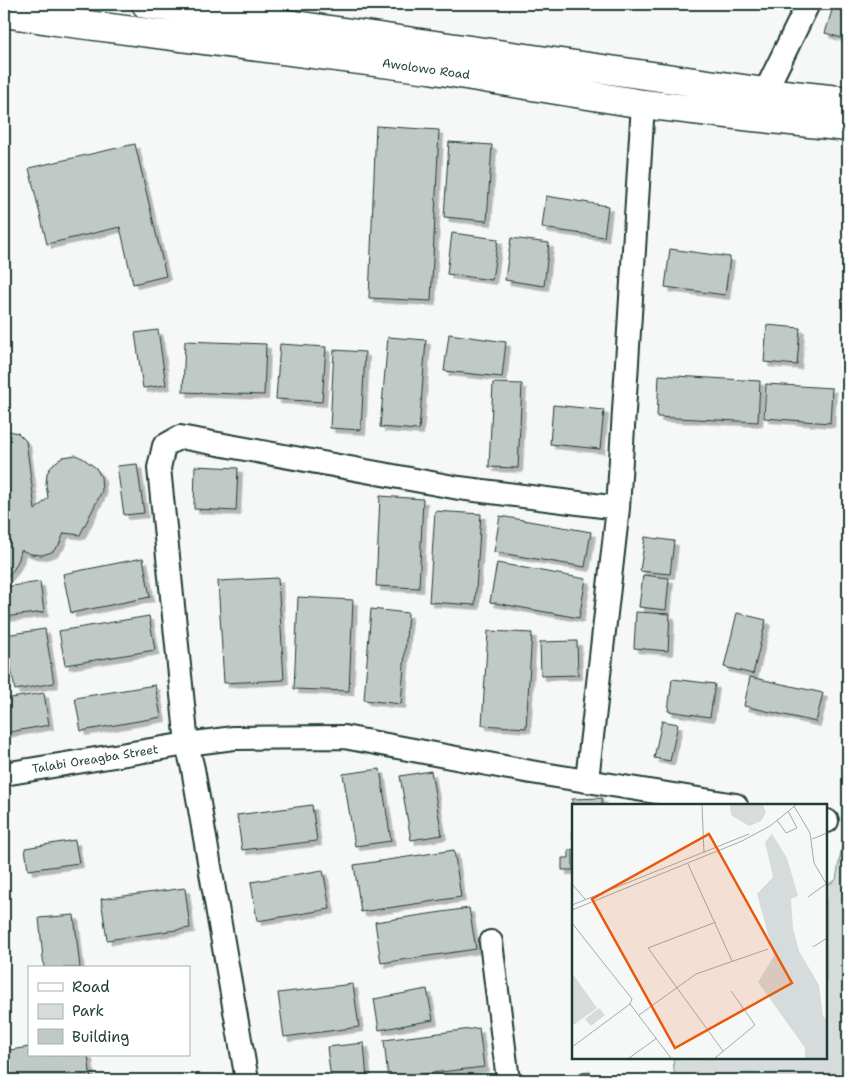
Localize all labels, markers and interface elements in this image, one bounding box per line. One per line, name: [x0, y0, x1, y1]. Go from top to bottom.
street label: Awolowo Road: [381, 55, 471, 83]
street label: Talabi Oreagba Street: [31, 741, 159, 777]
inset map: [572, 804, 827, 1059]
legend: [28, 966, 190, 1056]
text: Road: [72, 977, 110, 997]
text: Park: [72, 1001, 104, 1021]
text: Building: [72, 1027, 129, 1047]

